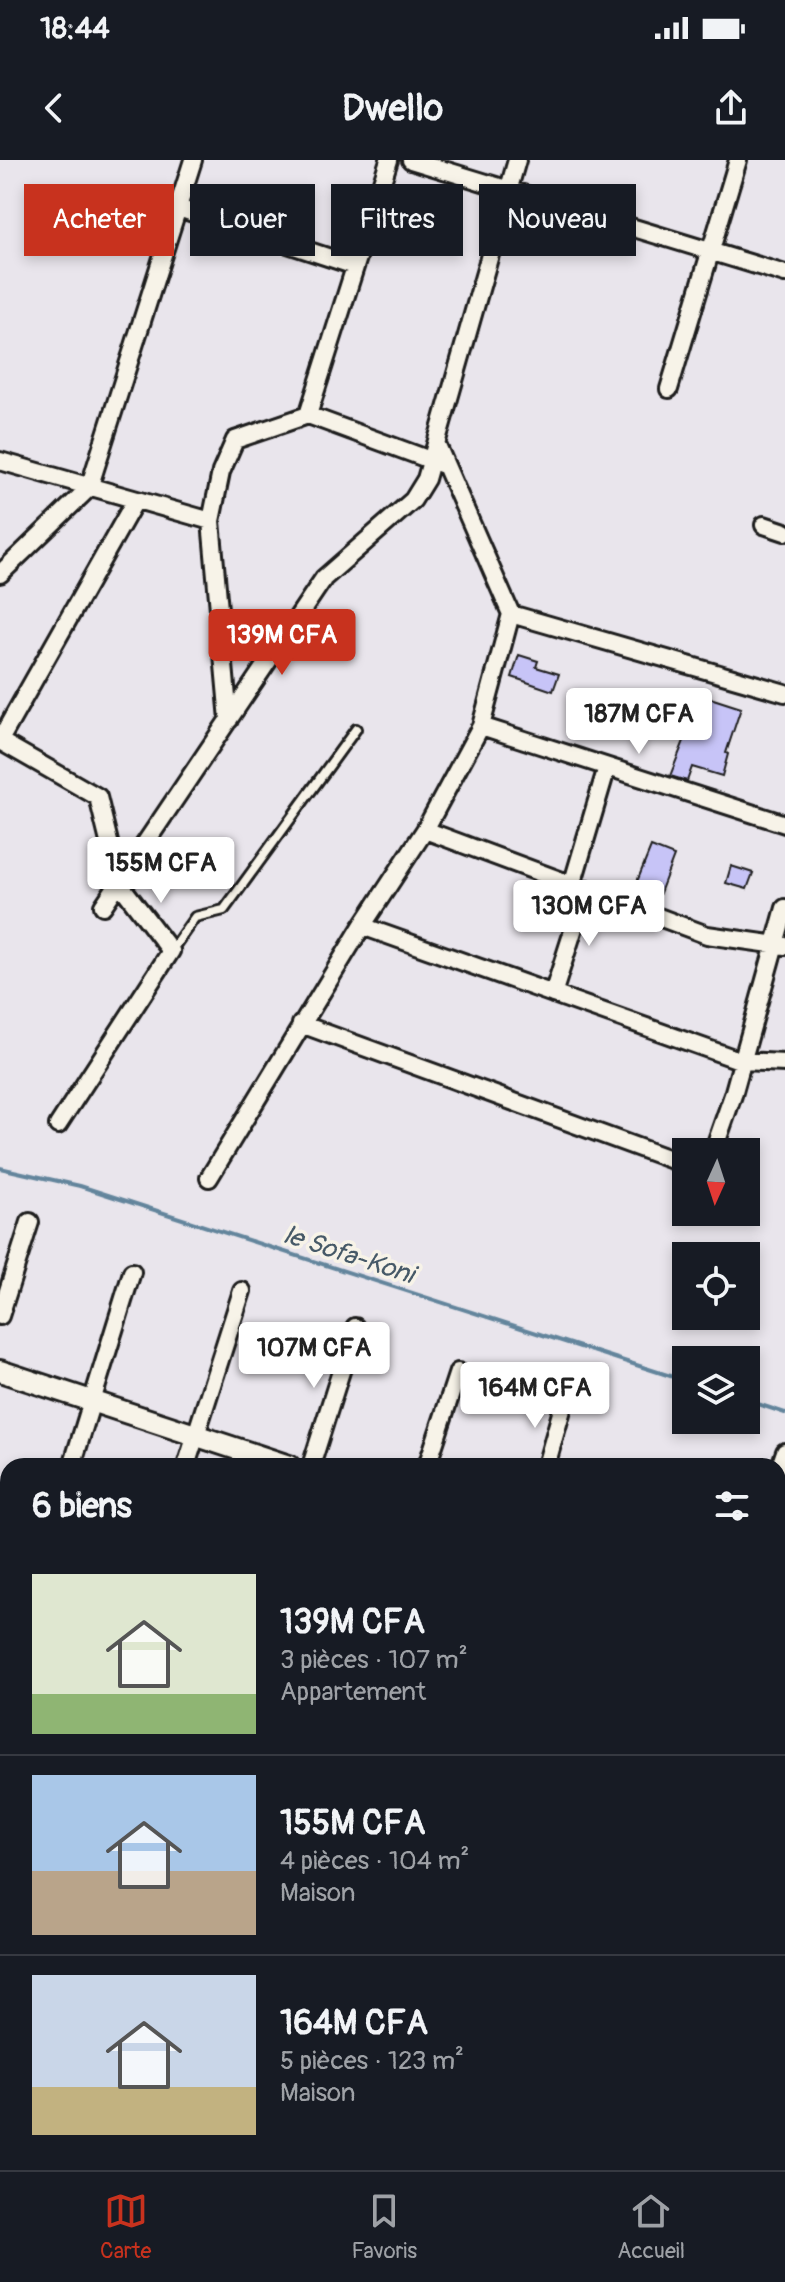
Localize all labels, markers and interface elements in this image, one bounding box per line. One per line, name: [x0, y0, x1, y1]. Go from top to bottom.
text: 18:44: [40, 10, 110, 47]
icon: back: [32, 86, 76, 130]
text: Dwello: [342, 86, 443, 131]
icon: share: [709, 86, 753, 130]
chip: Acheter: [24, 184, 174, 256]
chip: Louer: [190, 184, 315, 256]
chip: Filtres: [331, 184, 463, 256]
chip: Nouveau: [479, 184, 636, 256]
pin: 139M CFA: [199, 609, 365, 677]
text: 139M CFA: [227, 619, 338, 651]
pin: 187M CFA: [556, 688, 722, 756]
text: 187M CFA: [584, 698, 694, 730]
pin: 155M CFA: [78, 837, 244, 905]
text: 155M CFA: [105, 847, 217, 879]
pin: 130M CFA: [506, 880, 672, 948]
text: 130M CFA: [531, 890, 647, 922]
north arrow: [672, 1138, 760, 1226]
map controls: [672, 1138, 760, 1434]
water label: le Sofa-Koni: [279, 1219, 422, 1292]
button: locate: [672, 1242, 760, 1330]
pin: 107M CFA: [231, 1322, 397, 1390]
text: 107M CFA: [257, 1332, 371, 1364]
button: layers: [672, 1346, 760, 1434]
pin: 164M CFA: [452, 1362, 618, 1430]
text: 164M CFA: [478, 1372, 592, 1404]
icon: filters: [710, 1484, 754, 1528]
text: 6 biens: [32, 1485, 132, 1528]
text: 139M CFA: [280, 1601, 425, 1644]
icon: home: [96, 1606, 192, 1702]
text: 3 pièces · 107 m²: [280, 1644, 468, 1676]
text: Appartement: [280, 1676, 426, 1708]
text: 155M CFA: [280, 1802, 426, 1845]
icon: home: [96, 1807, 192, 1903]
text: 4 pièces · 104 m²: [280, 1845, 469, 1877]
text: Maison: [280, 1877, 355, 1909]
text: 164M CFA: [280, 2002, 428, 2045]
icon: home: [96, 2007, 192, 2103]
text: 5 pièces · 123 m²: [280, 2045, 464, 2077]
text: Maison: [280, 2077, 355, 2109]
tab: Carte: [100, 2189, 151, 2265]
tab: Favoris: [352, 2189, 417, 2265]
tab: Accueil: [617, 2189, 685, 2265]

